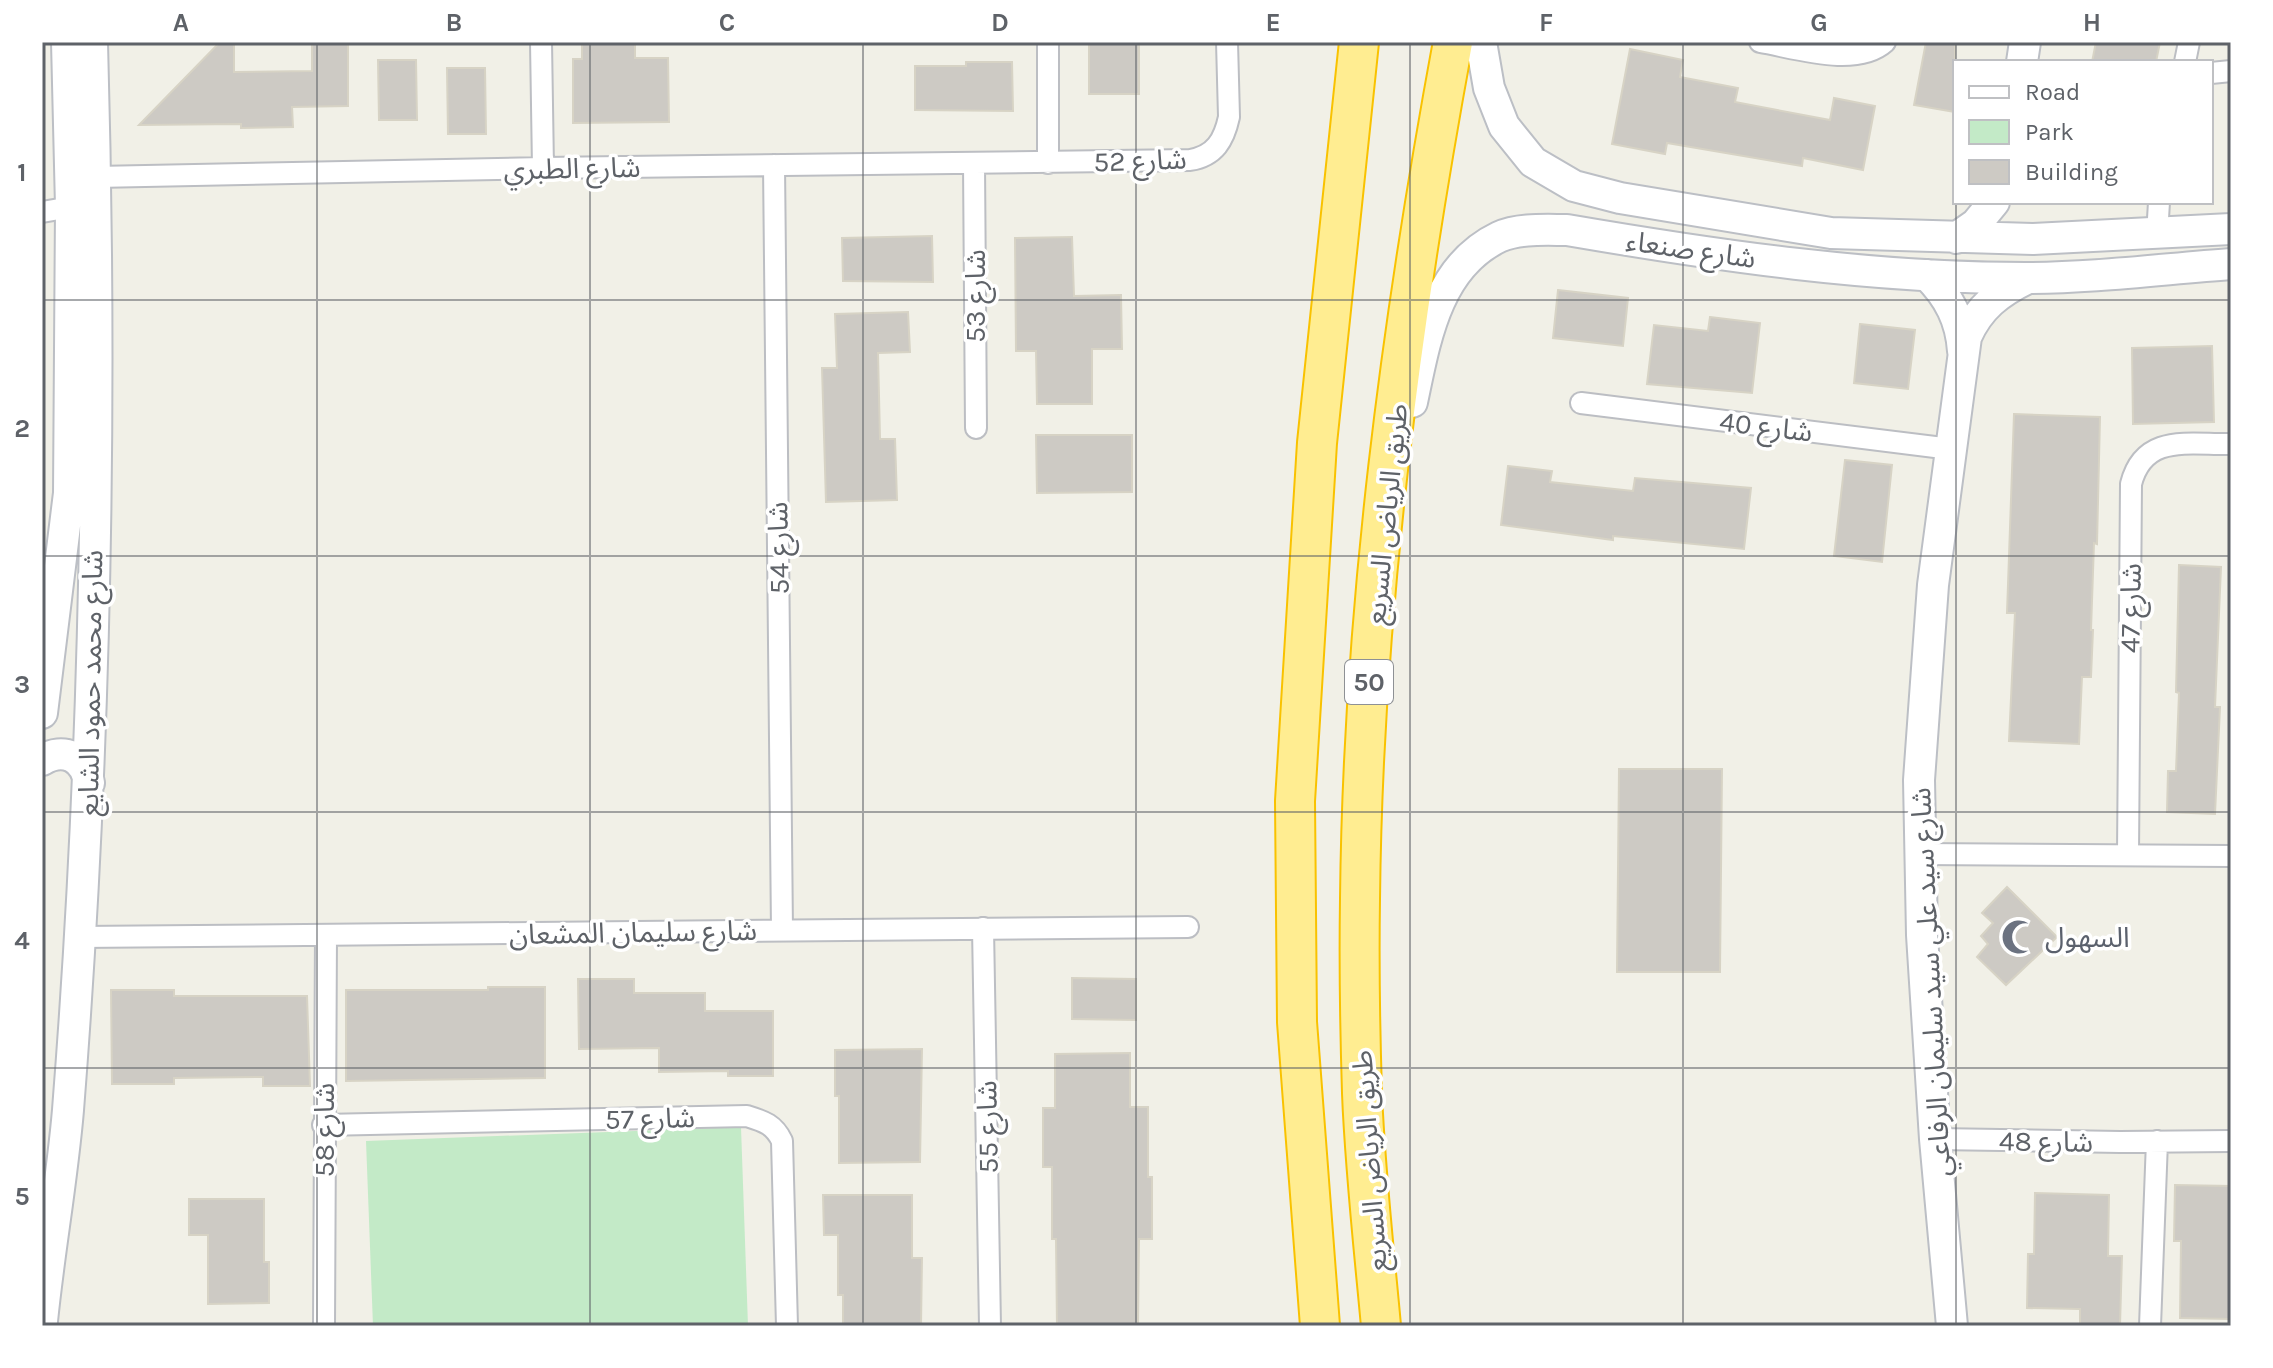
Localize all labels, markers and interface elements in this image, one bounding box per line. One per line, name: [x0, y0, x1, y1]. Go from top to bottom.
text: A: [173, 7, 189, 38]
text: B: [446, 7, 462, 38]
text: C: [719, 7, 735, 38]
text: D: [991, 7, 1009, 38]
text: E: [1265, 7, 1281, 38]
text: F: [1539, 7, 1553, 38]
text: G: [1810, 7, 1828, 38]
text: H: [2083, 7, 2101, 38]
legend: [1953, 60, 2213, 204]
text: Road: [2025, 78, 2080, 106]
text: Park: [2025, 118, 2074, 146]
street label: شارع 52: [1093, 142, 1187, 183]
street label: شارع الطبري: [503, 151, 641, 191]
text: 1: [17, 157, 27, 188]
text: Building: [2025, 158, 2118, 186]
street label: شارع صنعاء: [1624, 224, 1758, 279]
street label: شارع 53: [959, 249, 996, 343]
street label: طريق الرياض السريع: [1358, 402, 1418, 627]
street label: شارع 40: [1717, 404, 1814, 453]
text: 2: [14, 413, 30, 444]
street label: شارع 54: [761, 501, 800, 595]
street label: شارع محمد حمود الشايع: [72, 549, 113, 817]
street label: شارع 47: [2113, 563, 2152, 653]
road number: 50: [1345, 660, 1393, 704]
text: 3: [14, 669, 30, 700]
street label: شارع سيد علي سيد سليمان الرفاعي: [1904, 786, 1962, 1177]
street label: شارع سليمان المشعان: [509, 914, 757, 955]
mosque icon: السهول: [2000, 918, 2038, 956]
place label: السهول: [2045, 921, 2130, 954]
text: 4: [14, 925, 30, 956]
street label: طريق الرياض السريع: [1345, 1049, 1398, 1273]
street label: شارع 55: [970, 1080, 1009, 1174]
street label: شارع 58: [308, 1083, 345, 1177]
street label: شارع 57: [605, 1101, 695, 1140]
street label: شارع 48: [1999, 1124, 2093, 1163]
text: 5: [14, 1181, 30, 1212]

